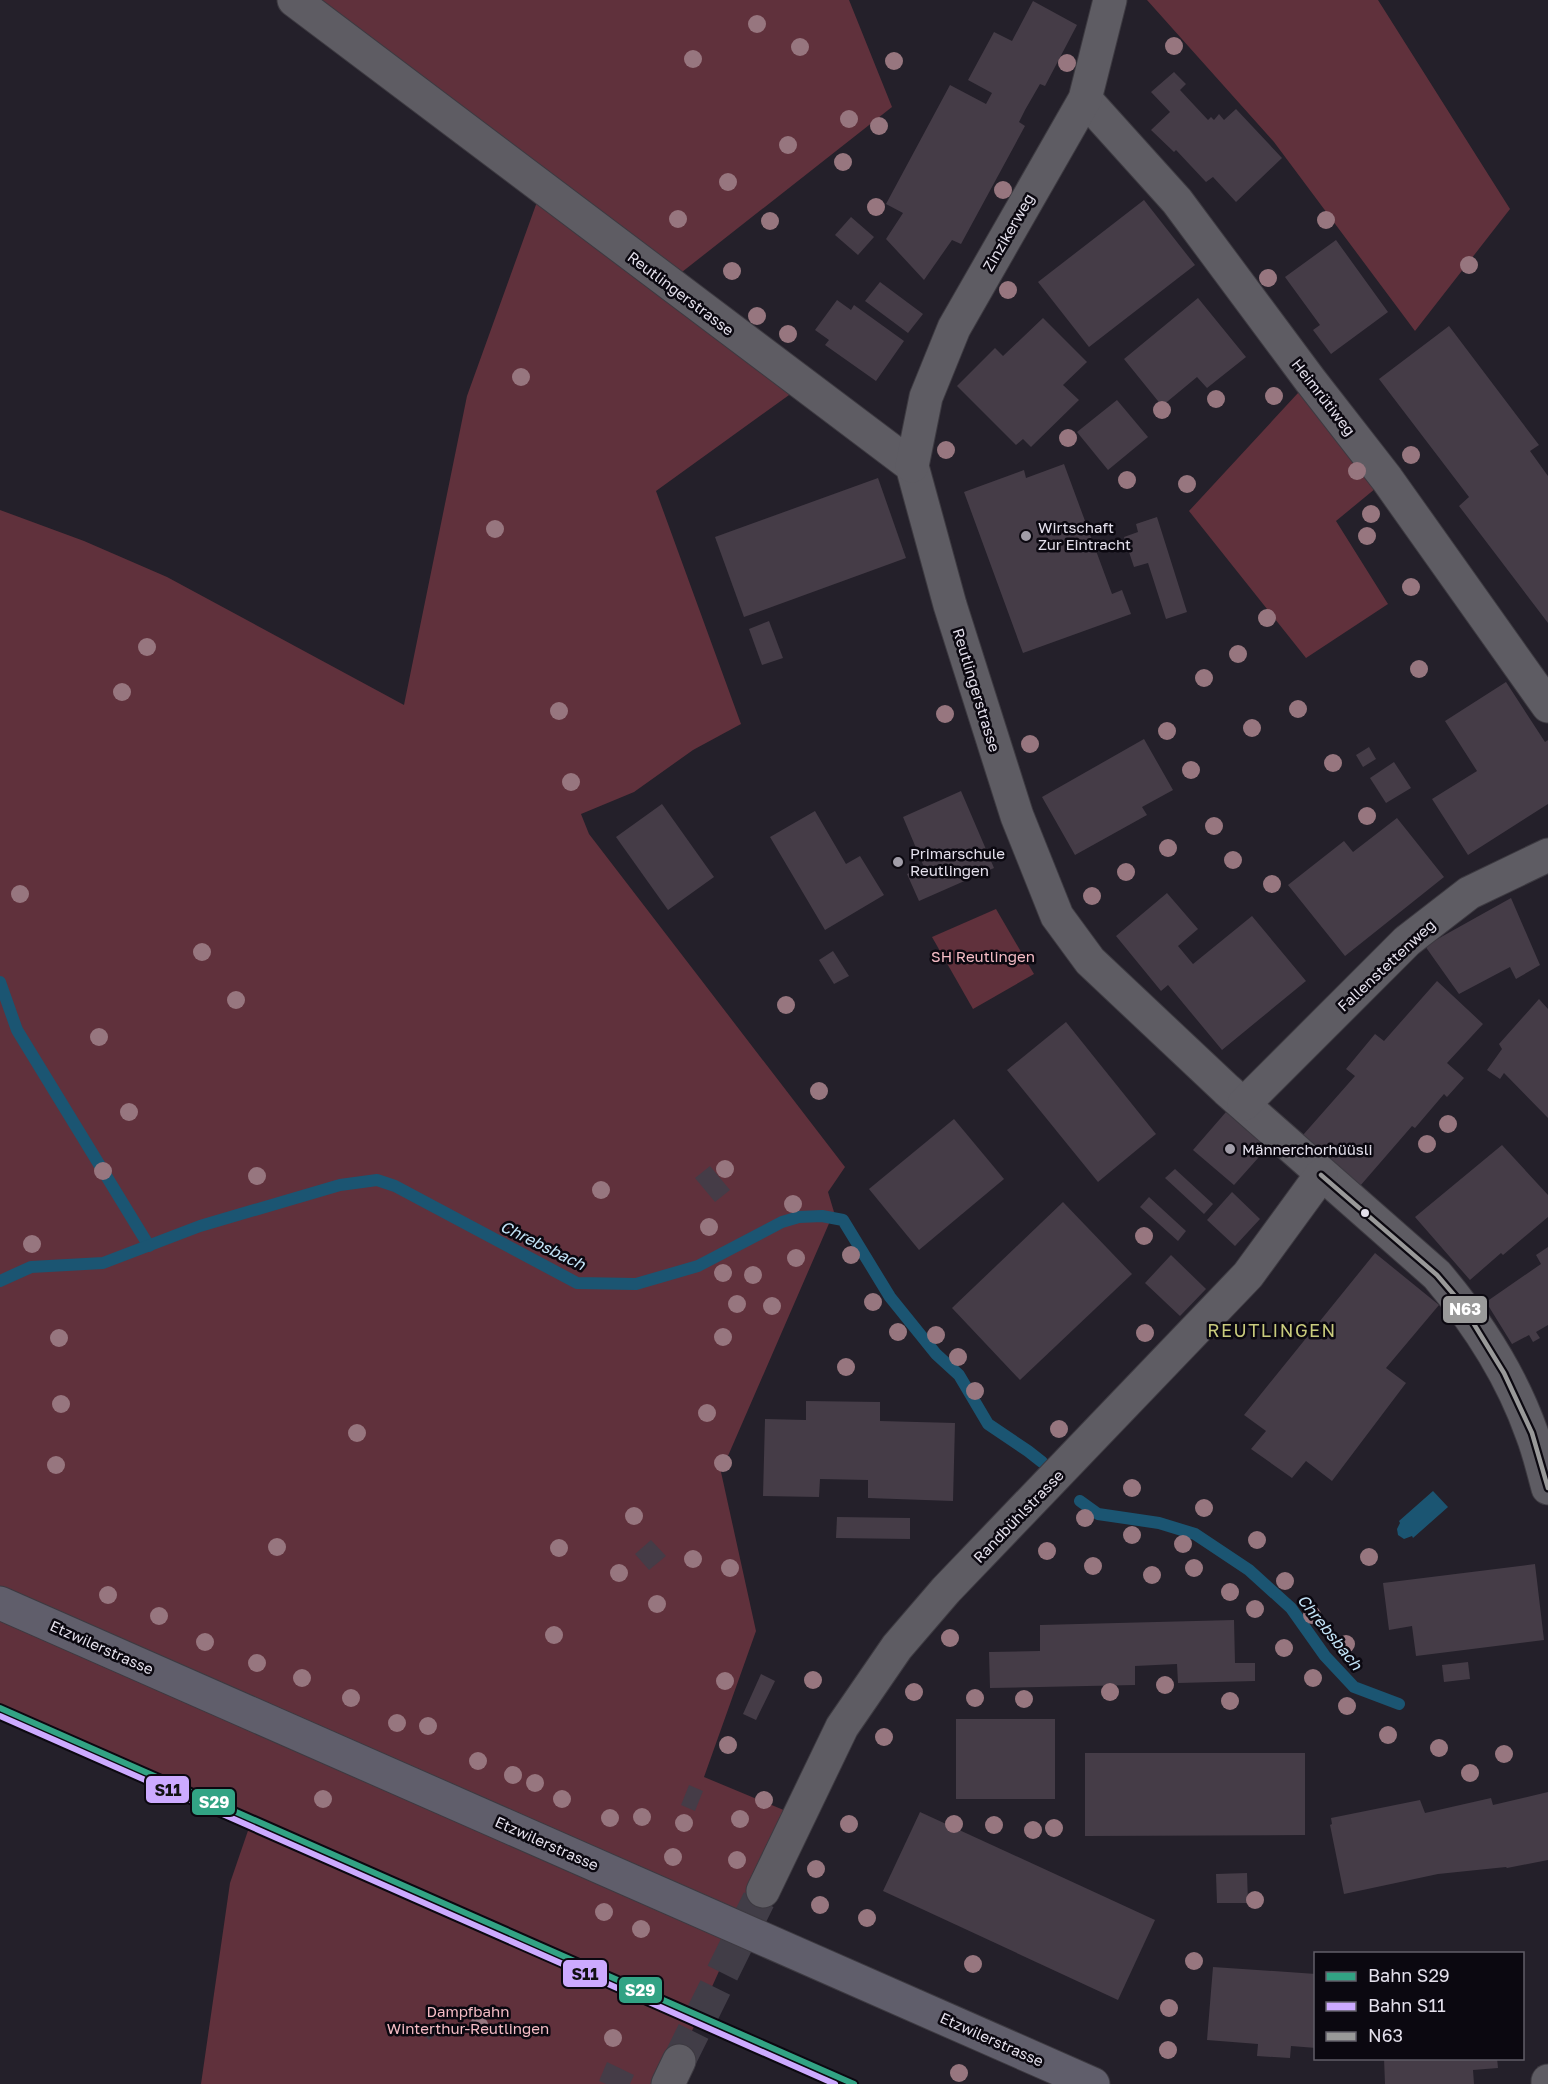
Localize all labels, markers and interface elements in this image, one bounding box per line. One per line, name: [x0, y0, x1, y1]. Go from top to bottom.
street label: Zinzikerweg: [978, 190, 1038, 274]
street label: Reutlingerstrasse: [624, 247, 738, 339]
street label: Heimrütiweg: [1289, 355, 1359, 439]
place label: Wirtschaft Zur Eintracht: [1038, 518, 1131, 553]
marker: Wirtschaft Zur Eintracht: [1019, 529, 1033, 543]
street label: Reutlingerstrasse: [950, 626, 1004, 754]
place label: Primarschule Reutlingen: [910, 844, 1005, 879]
marker: Primarschule Reutlingen: [891, 855, 905, 869]
street label: Fallenstettenweg: [1334, 915, 1438, 1015]
park label: SH Reutlingen: [931, 947, 1035, 965]
place label: Männerchorhüüsli: [1242, 1140, 1373, 1158]
marker: Männerchorhüüsli: [1223, 1142, 1237, 1156]
unlabelled marker: [1359, 1207, 1371, 1219]
water label: Chrebsbach: [497, 1216, 590, 1275]
line badge: N63: [1442, 1295, 1488, 1324]
text: N63: [1449, 1299, 1481, 1319]
district label: REUTLINGEN: [1207, 1319, 1337, 1341]
street label: Randbühlstrasse: [969, 1466, 1067, 1566]
water label: Chrebsbach: [1293, 1590, 1367, 1675]
street label: Etzwilerstrasse: [47, 1616, 157, 1678]
line badge: S11: [145, 1775, 190, 1804]
text: S11: [154, 1780, 182, 1800]
line badge: S29: [191, 1788, 236, 1816]
text: S29: [199, 1792, 229, 1812]
street label: Etzwilerstrasse: [492, 1812, 602, 1874]
legend: [1314, 1952, 1524, 2060]
line badge: S11: [562, 1959, 608, 1988]
text: S11: [571, 1964, 599, 1984]
text: Bahn S29: [1368, 1964, 1450, 1986]
line badge: S29: [618, 1976, 663, 2004]
text: S29: [625, 1980, 655, 2000]
text: Bahn S11: [1368, 1994, 1446, 2016]
park label: Dampfbahn Winterthur-Reutlingen: [387, 2002, 549, 2037]
street label: Etzwilerstrasse: [937, 2008, 1047, 2070]
text: N63: [1368, 2024, 1403, 2046]

